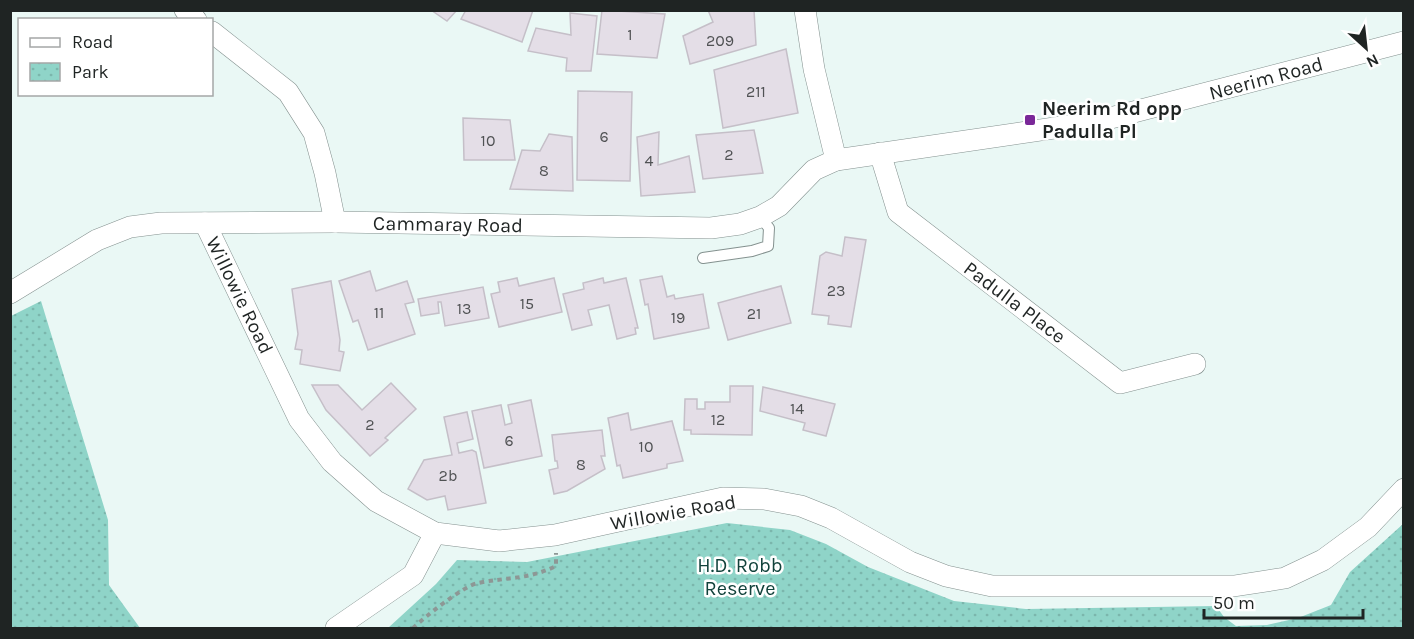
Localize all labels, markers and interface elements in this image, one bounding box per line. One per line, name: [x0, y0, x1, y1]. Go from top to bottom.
legend: [18, 18, 213, 96]
north arrow: [1336, 18, 1396, 78]
house number: 1: [627, 25, 633, 44]
text: Road: [72, 31, 113, 53]
house number: 209: [706, 31, 734, 50]
text: N: [1363, 50, 1382, 72]
street label: Neerim Road: [1207, 52, 1326, 105]
text: Park: [72, 61, 109, 83]
house number: 211: [746, 82, 766, 101]
place label: Neerim Rd opp Padulla Pl: [1042, 97, 1182, 143]
marker: Neerim Rd opp Padulla Pl: [1023, 113, 1037, 127]
house number: 6: [599, 127, 609, 146]
house number: 10: [481, 131, 495, 150]
house number: 2: [724, 145, 734, 164]
house number: 4: [645, 151, 654, 170]
house number: 8: [539, 161, 549, 180]
street label: Cammaray Road: [373, 212, 523, 237]
street label: Willowie Road: [201, 233, 278, 358]
street label: Padulla Place: [959, 257, 1070, 348]
house number: 23: [827, 281, 845, 300]
house number: 15: [520, 294, 534, 313]
house number: 13: [457, 299, 471, 318]
house number: 11: [374, 303, 384, 322]
house number: 21: [747, 304, 761, 323]
house number: 19: [671, 308, 685, 327]
house number: 14: [790, 399, 804, 418]
house number: 12: [711, 410, 725, 429]
house number: 2: [365, 415, 375, 434]
house number: 6: [504, 431, 514, 450]
house number: 10: [639, 437, 653, 456]
house number: 8: [576, 455, 586, 474]
house number: 2b: [439, 466, 457, 485]
street label: Willowie Road: [608, 490, 738, 535]
park label: H.D. Robb Reserve: [697, 554, 783, 600]
scale bar: [1204, 582, 1363, 620]
text: 50 m: [1213, 592, 1255, 614]

